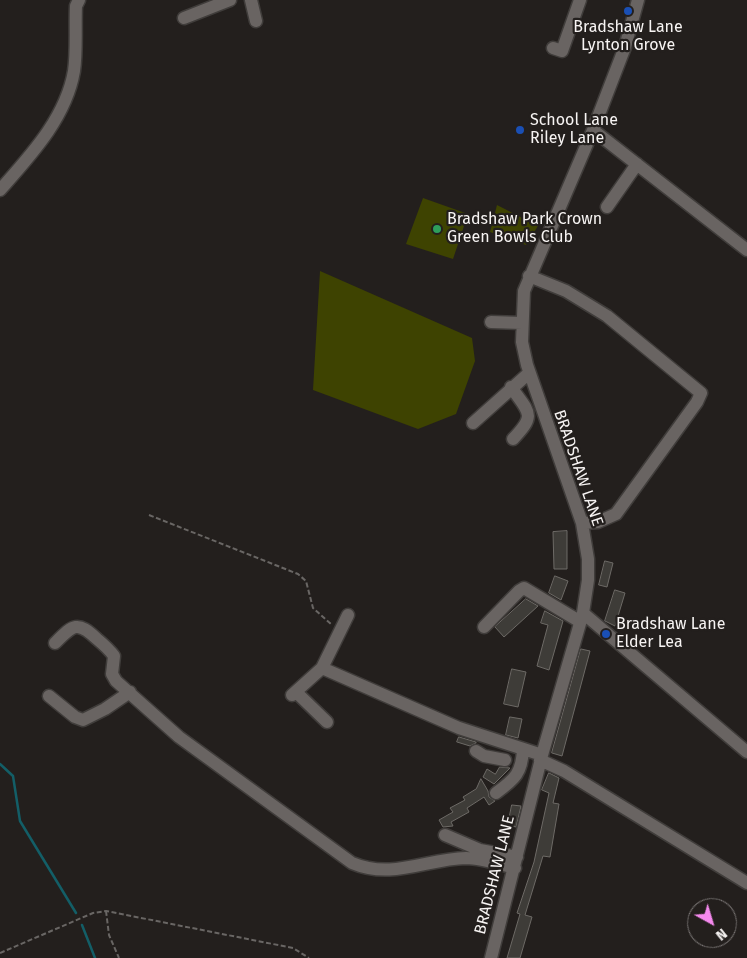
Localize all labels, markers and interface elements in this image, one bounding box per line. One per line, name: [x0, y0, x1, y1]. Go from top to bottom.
marker: Bradshaw Lane Lynton Grove: [622, 5, 634, 17]
place label: Bradshaw Lane Lynton Grove: [573, 18, 683, 56]
place label: School Lane Riley Lane: [530, 111, 618, 149]
marker: School Lane Riley Lane: [514, 124, 526, 136]
place label: Bradshaw Park Crown Green Bowls Club: [447, 210, 602, 248]
marker: Bradshaw Park Crown Green Bowls Club: [431, 223, 443, 235]
street label: BRADSHAW LANE: [549, 407, 607, 529]
place label: Bradshaw Lane Elder Lea: [616, 615, 725, 653]
marker: Bradshaw Lane Elder Lea: [600, 628, 612, 640]
street label: BRADSHAW LANE: [471, 814, 519, 936]
north arrow: [687, 898, 737, 948]
text: N: [712, 925, 730, 944]

